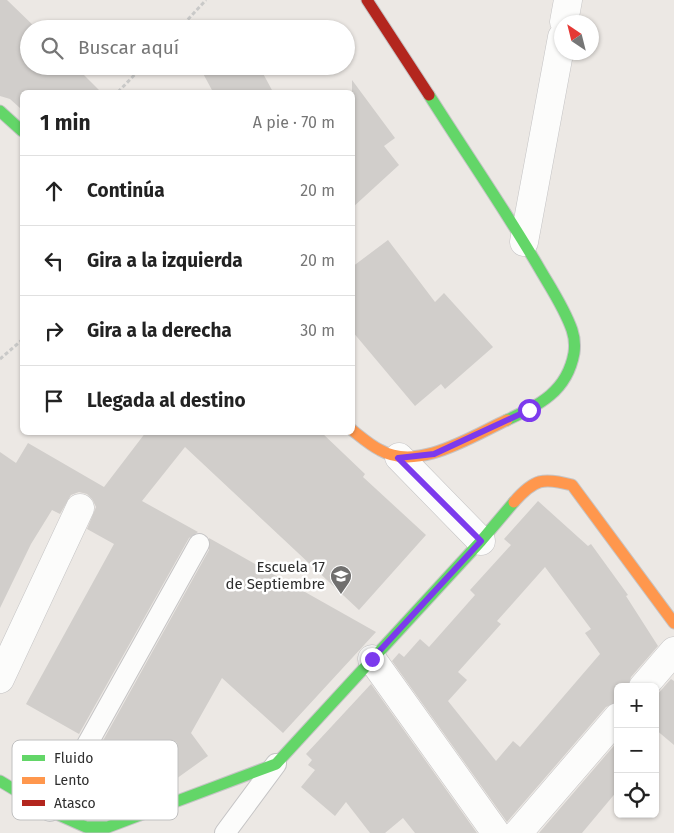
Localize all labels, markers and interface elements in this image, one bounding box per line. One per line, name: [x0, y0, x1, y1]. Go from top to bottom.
north arrow: [554, 15, 599, 60]
search box: [20, 20, 355, 75]
icon: search: [38, 34, 66, 62]
text: Buscar aquí: [78, 36, 179, 59]
text: 1 min: [40, 110, 91, 136]
text: A pie · 70 m: [253, 113, 335, 132]
icon: ahead: [40, 177, 68, 205]
text: Continúa: [87, 179, 165, 202]
text: 20 m: [300, 181, 335, 200]
icon: left: [40, 247, 68, 275]
text: Gira a la izquierda: [87, 249, 243, 272]
text: 20 m: [300, 251, 335, 270]
icon: right: [40, 317, 68, 345]
text: Gira a la derecha: [87, 319, 232, 342]
text: 30 m: [300, 321, 335, 340]
icon: arrive: [40, 387, 68, 415]
text: Llegada al destino: [87, 389, 246, 412]
route start: [518, 399, 541, 422]
place label: Escuela 17 de Septiembre: [226, 558, 325, 593]
school or university icon: Escuela 17 de Septiembre: [329, 564, 353, 595]
route end: [361, 648, 384, 671]
map controls: [614, 683, 659, 818]
button: +: [614, 683, 659, 728]
button: −: [614, 728, 659, 773]
legend: [12, 740, 178, 820]
text: Fluido: [54, 750, 93, 767]
text: Lento: [54, 772, 89, 789]
button: locate: [614, 773, 659, 818]
text: Atasco: [54, 795, 96, 812]

